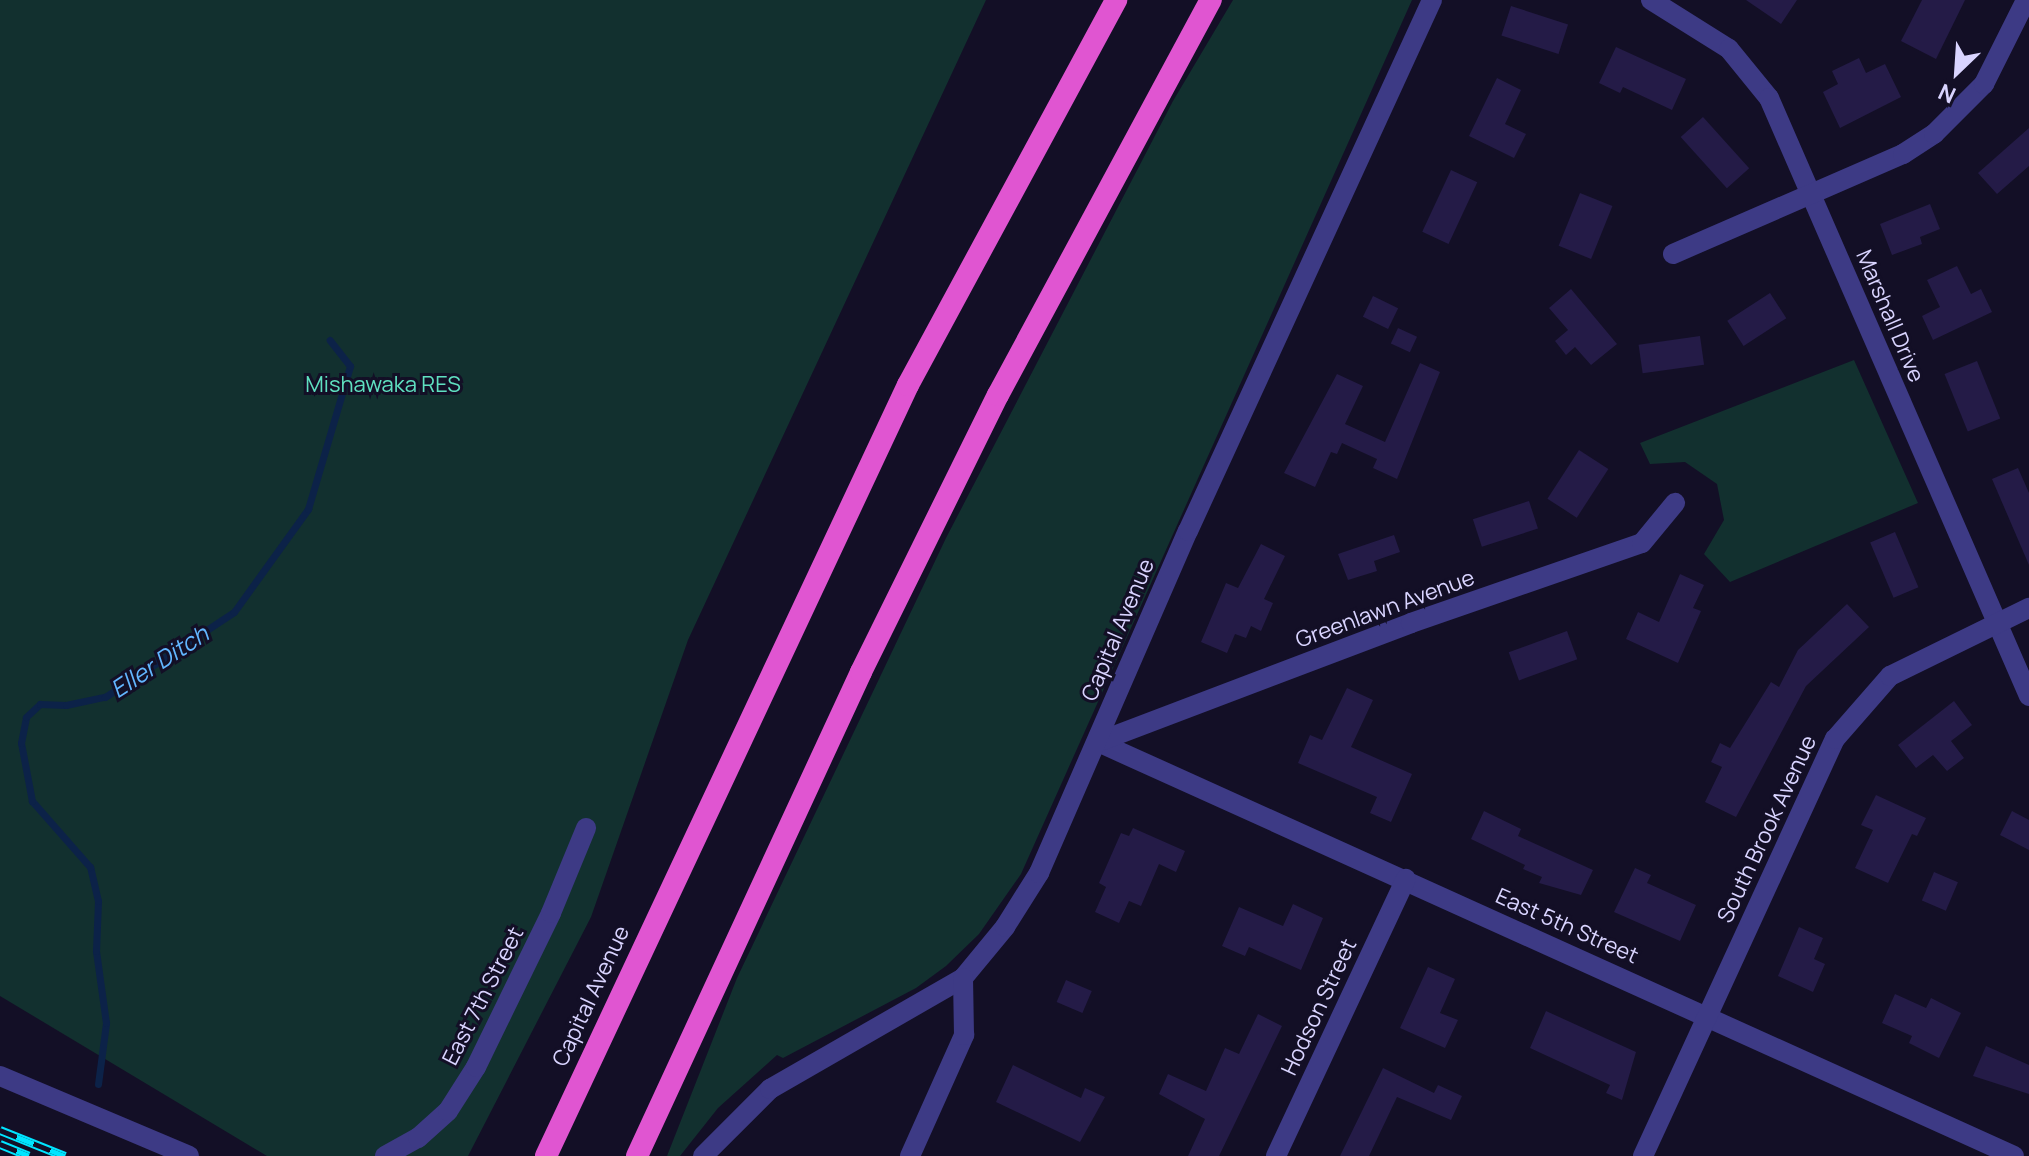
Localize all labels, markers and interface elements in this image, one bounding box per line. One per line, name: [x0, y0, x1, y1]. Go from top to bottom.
north arrow: [1917, 32, 1997, 112]
text: N: [1933, 77, 1960, 111]
street label: Marshall Drive: [1850, 246, 1930, 386]
park label: Mishawaka RES: [305, 372, 461, 398]
street label: Capital Avenue: [1076, 555, 1160, 705]
street label: Greenlawn Avenue: [1292, 564, 1478, 654]
water label: Eller Ditch: [105, 619, 213, 703]
street label: South Brook Avenue: [1712, 731, 1822, 927]
street label: East 5th Street: [1492, 883, 1642, 969]
street label: Capital Avenue: [547, 922, 635, 1070]
street label: East 7th Street: [437, 923, 529, 1069]
street label: Hodson Street: [1276, 934, 1362, 1080]

